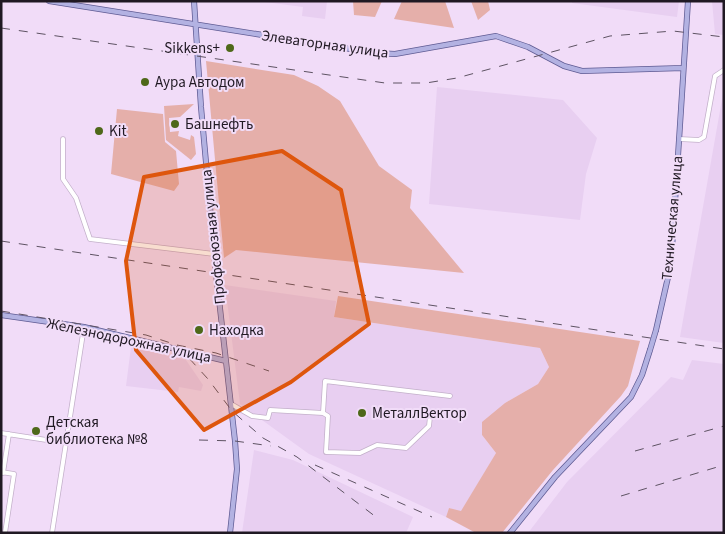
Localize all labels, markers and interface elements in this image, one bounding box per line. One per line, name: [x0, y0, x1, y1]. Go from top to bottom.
street label: Элеваторная улица: [260, 25, 390, 64]
place label: Sikkens+: [164, 38, 220, 59]
marker: Sikkens+: [224, 42, 236, 54]
place label: Аура Автодом: [155, 72, 245, 93]
marker: Аура Автодом: [139, 76, 151, 88]
place label: Башнефть: [185, 114, 253, 135]
marker: Башнефть: [169, 118, 181, 130]
place label: Kit: [109, 121, 126, 142]
marker: Kit: [93, 125, 105, 137]
street label: Техническая улица: [657, 155, 688, 281]
street label: Профсоюзная улица: [196, 168, 231, 305]
street label: Железнодорожная улица: [45, 313, 213, 368]
place label: Находка: [209, 320, 264, 341]
marker: Находка: [193, 324, 205, 336]
place label: МеталлВектор: [372, 403, 467, 424]
marker: МеталлВектор: [356, 407, 368, 419]
place label: Детская библиотека №8: [46, 412, 148, 450]
marker: Детская библиотека №8: [30, 425, 42, 437]

